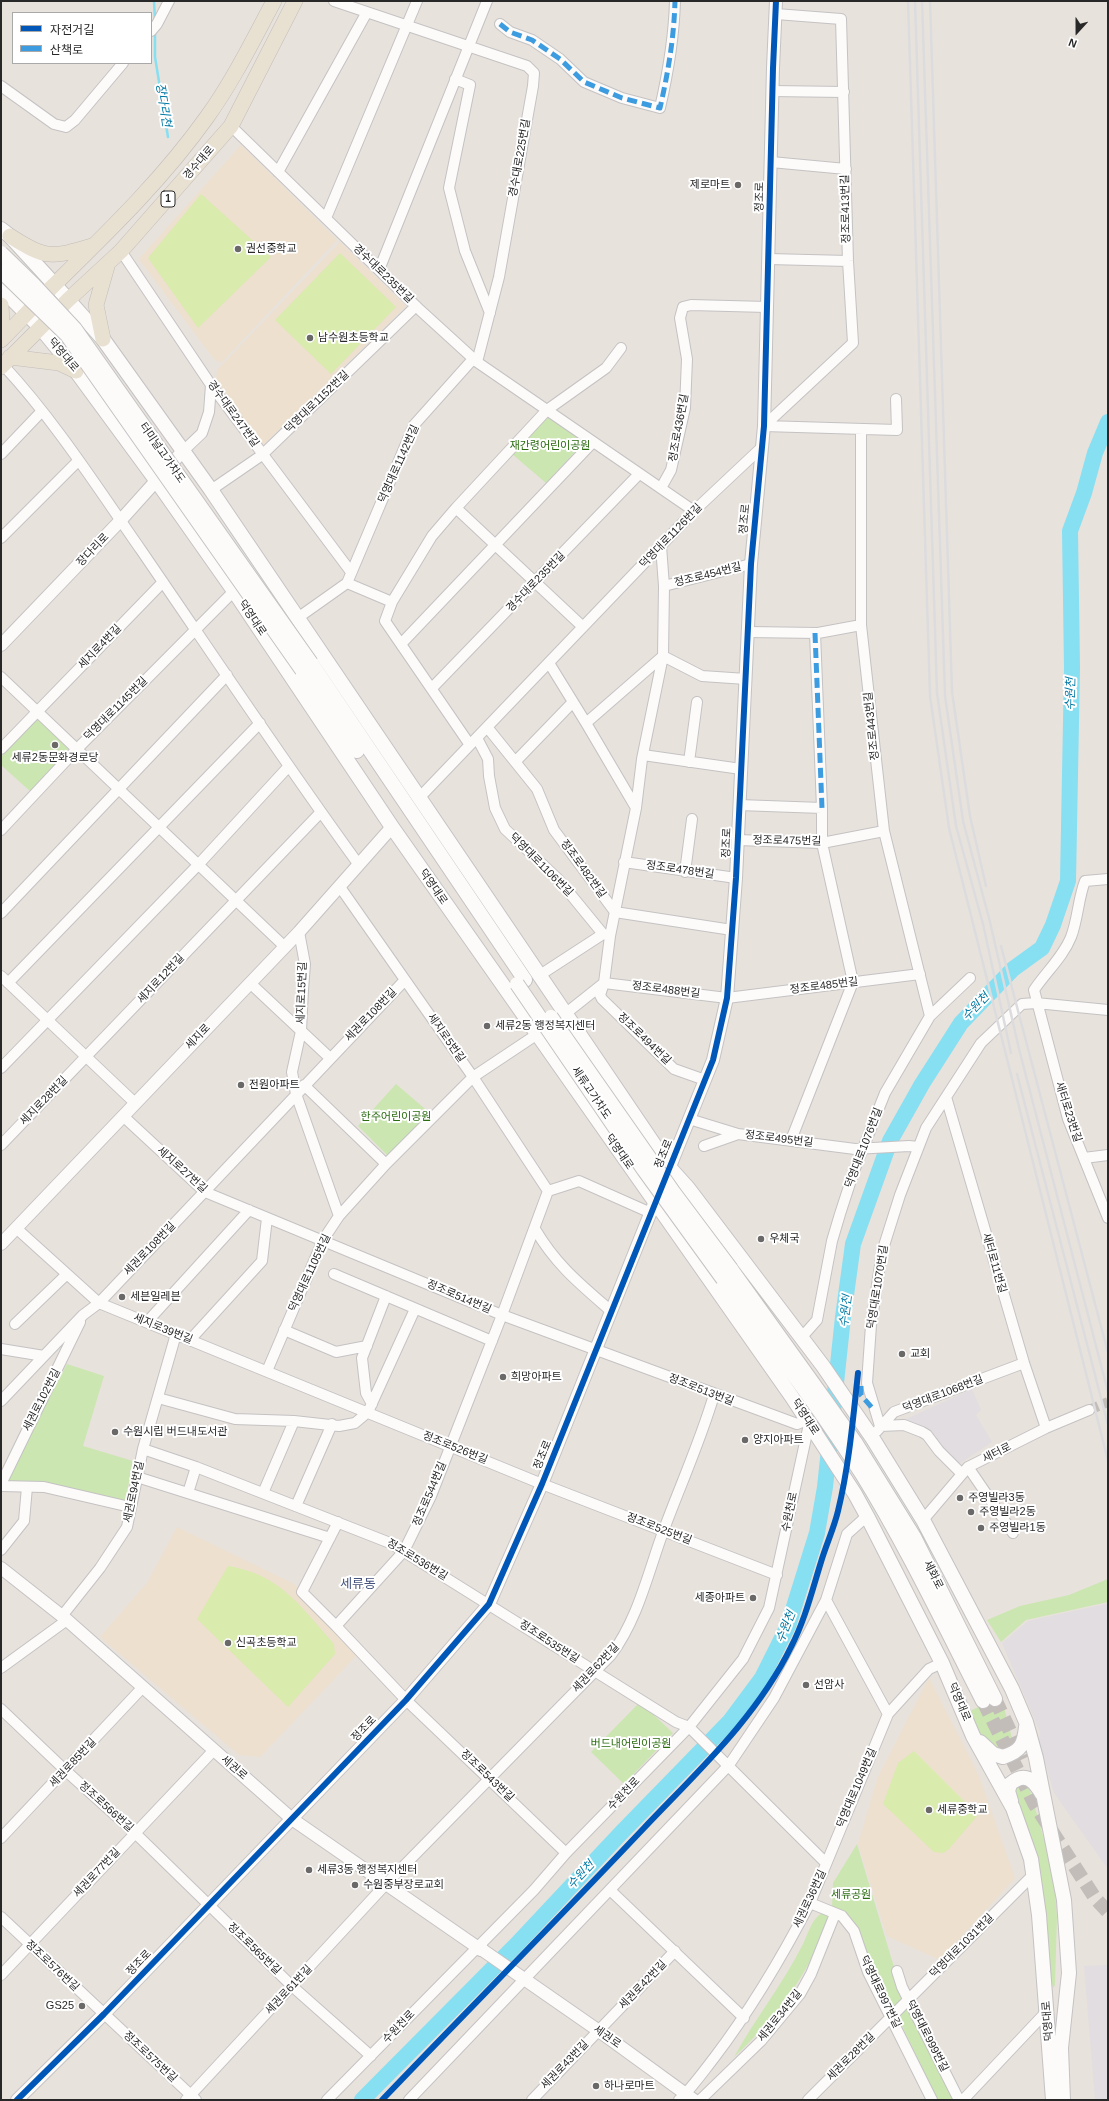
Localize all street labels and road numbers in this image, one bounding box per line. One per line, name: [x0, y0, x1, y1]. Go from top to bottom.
street label: 경수대로225번길: [507, 118, 533, 198]
street label: 경수대로: [181, 143, 217, 183]
street label: 정조로413번길: [839, 174, 853, 244]
street label: 정조로: [753, 182, 767, 212]
road number: 1: [161, 191, 175, 207]
street label: 경수대로235번길: [350, 242, 416, 306]
street label: 덕영대로: [45, 335, 81, 375]
street label: 덕영대로1152번길: [282, 368, 352, 436]
street label: 경수대로247번길: [204, 378, 262, 450]
street label: 정조로436번길: [667, 393, 691, 463]
street label: 터미널고가차도: [136, 420, 188, 486]
street label: 덕영대로1142번길: [376, 423, 422, 505]
street label: 덕영대로1126번길: [637, 501, 705, 571]
street label: 정조로: [737, 503, 753, 535]
street label: 장다리로: [74, 531, 112, 569]
street label: 경수대로235번길: [504, 549, 568, 615]
street label: 정조로454번길: [673, 560, 743, 590]
street label: 덕영대로: [235, 598, 269, 638]
street label: 세지로4번길: [76, 622, 124, 672]
street label: 덕영대로1145번길: [82, 675, 150, 743]
street label: 정조로443번길: [862, 691, 882, 761]
street label: 정조로: [720, 828, 734, 858]
street label: 덕영대로1106번길: [507, 831, 575, 899]
street label: 정조로475번길: [752, 834, 822, 848]
street label: 정조로482번길: [557, 837, 609, 901]
street label: 정조로478번길: [645, 859, 715, 881]
street label: 덕영대로: [416, 867, 450, 907]
street label: 세지로12번길: [135, 952, 187, 1006]
street label: 세지로15번길: [294, 961, 310, 1025]
street label: 정조로485번길: [789, 975, 859, 997]
street label: 정조로488번길: [631, 979, 701, 1001]
street label: 세권로108번길: [342, 986, 400, 1044]
street label: 정조로494번길: [615, 1010, 673, 1068]
street label: 세지로5번길: [424, 1011, 468, 1065]
street label: 세지로: [183, 1021, 213, 1053]
street label: 세류고가차도: [569, 1064, 613, 1122]
street label: 세지로28번길: [17, 1074, 71, 1128]
street label: 새터로23번길: [1052, 1080, 1084, 1144]
street label: 덕영대로1076번길: [843, 1106, 885, 1190]
street label: 정조로495번길: [744, 1128, 814, 1150]
street label: 덕영대로: [602, 1132, 636, 1172]
street label: 정조로: [652, 1137, 676, 1171]
street label: 세지로27번길: [154, 1144, 210, 1196]
street label: 세권로108번길: [121, 1220, 179, 1278]
street label: 새터로11번길: [979, 1231, 1009, 1295]
street label: 덕영대로1105번길: [286, 1232, 334, 1314]
street label: 덕영대로1070번길: [865, 1244, 891, 1330]
street label: 정조로514번길: [425, 1277, 493, 1317]
street label: 세지로39번길: [131, 1311, 195, 1347]
street label: 세권로102번길: [20, 1366, 64, 1434]
street label: 정조로513번길: [666, 1371, 736, 1409]
street label: 덕영대로1068번길: [901, 1373, 985, 1415]
street label: 덕영대로: [788, 1396, 822, 1438]
street label: 정조로526번길: [421, 1429, 489, 1467]
street label: 정조로: [531, 1438, 555, 1472]
street label: 새터로: [980, 1440, 1014, 1466]
street label: 세권로94번길: [121, 1460, 147, 1524]
street label: 정조로544번길: [410, 1460, 450, 1528]
street label: 수원천로: [779, 1491, 801, 1533]
street label: 정조로525번길: [624, 1510, 694, 1548]
street label: 정조로536번길: [384, 1537, 450, 1583]
street label: 세화로: [920, 1558, 946, 1592]
street label: 정조로535번길: [516, 1618, 582, 1666]
street label: 세권로62번길: [570, 1641, 622, 1695]
street label: 덕영대로: [945, 1681, 973, 1723]
street label: 정조로: [349, 1713, 379, 1745]
street label: 세권로85번길: [47, 1736, 99, 1790]
street label: 덕영대로1049번길: [834, 1746, 880, 1830]
street label: 정조로543번길: [458, 1747, 516, 1805]
street label: 세권로: [218, 1753, 250, 1783]
street label: 수원천로: [605, 1775, 643, 1813]
street label: 정조로566번길: [76, 1779, 136, 1835]
street label: 세권로77번길: [71, 1846, 123, 1900]
street label: 세권로36번길: [791, 1868, 829, 1930]
street label: 덕영대로1031번길: [927, 1911, 997, 1981]
street label: 정조로565번길: [225, 1920, 283, 1978]
street label: 정조로576번길: [22, 1938, 82, 1994]
street label: 정조로: [124, 1947, 154, 1979]
street label: 덕영대로997번길: [857, 1954, 903, 2030]
street label: 세권로42번길: [616, 1958, 670, 2012]
street label: 세권로61번길: [263, 1963, 315, 2017]
street label: 세권로34번길: [755, 1987, 805, 2045]
street label: 덕영대로999번길: [903, 1998, 951, 2074]
street label: 덕영대로: [1040, 2000, 1056, 2042]
street label: 수원천로: [380, 2008, 418, 2046]
street label: 세권로: [591, 2023, 623, 2051]
street label: 정조로575번길: [120, 2029, 180, 2085]
street label: 세권로28번길: [824, 2030, 878, 2084]
street label: 세권로43번길: [538, 2038, 592, 2092]

